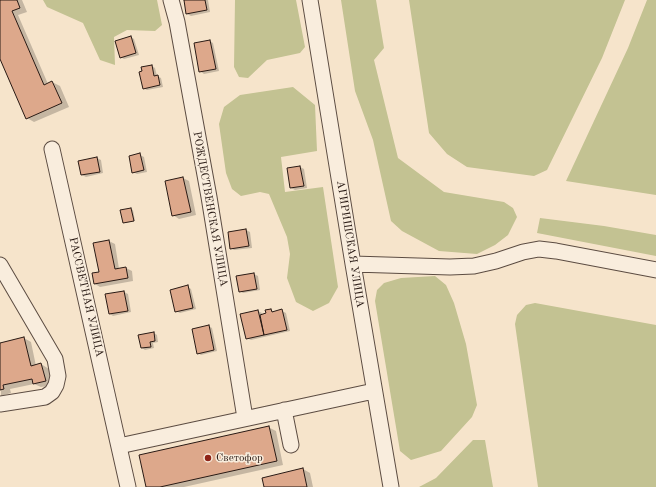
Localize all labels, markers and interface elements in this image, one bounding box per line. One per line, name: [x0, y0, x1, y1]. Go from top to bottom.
street label: РОЖДЕСТВЕНСКАЯ УЛИЦА: [190, 130, 230, 288]
street label: АГИРИШСКАЯ УЛИЦА: [333, 179, 367, 309]
street label: РАССВЕТНАЯ УЛИЦА: [66, 236, 106, 358]
place label: Светофор: [216, 451, 263, 465]
marker: Светофор: [203, 453, 213, 463]

